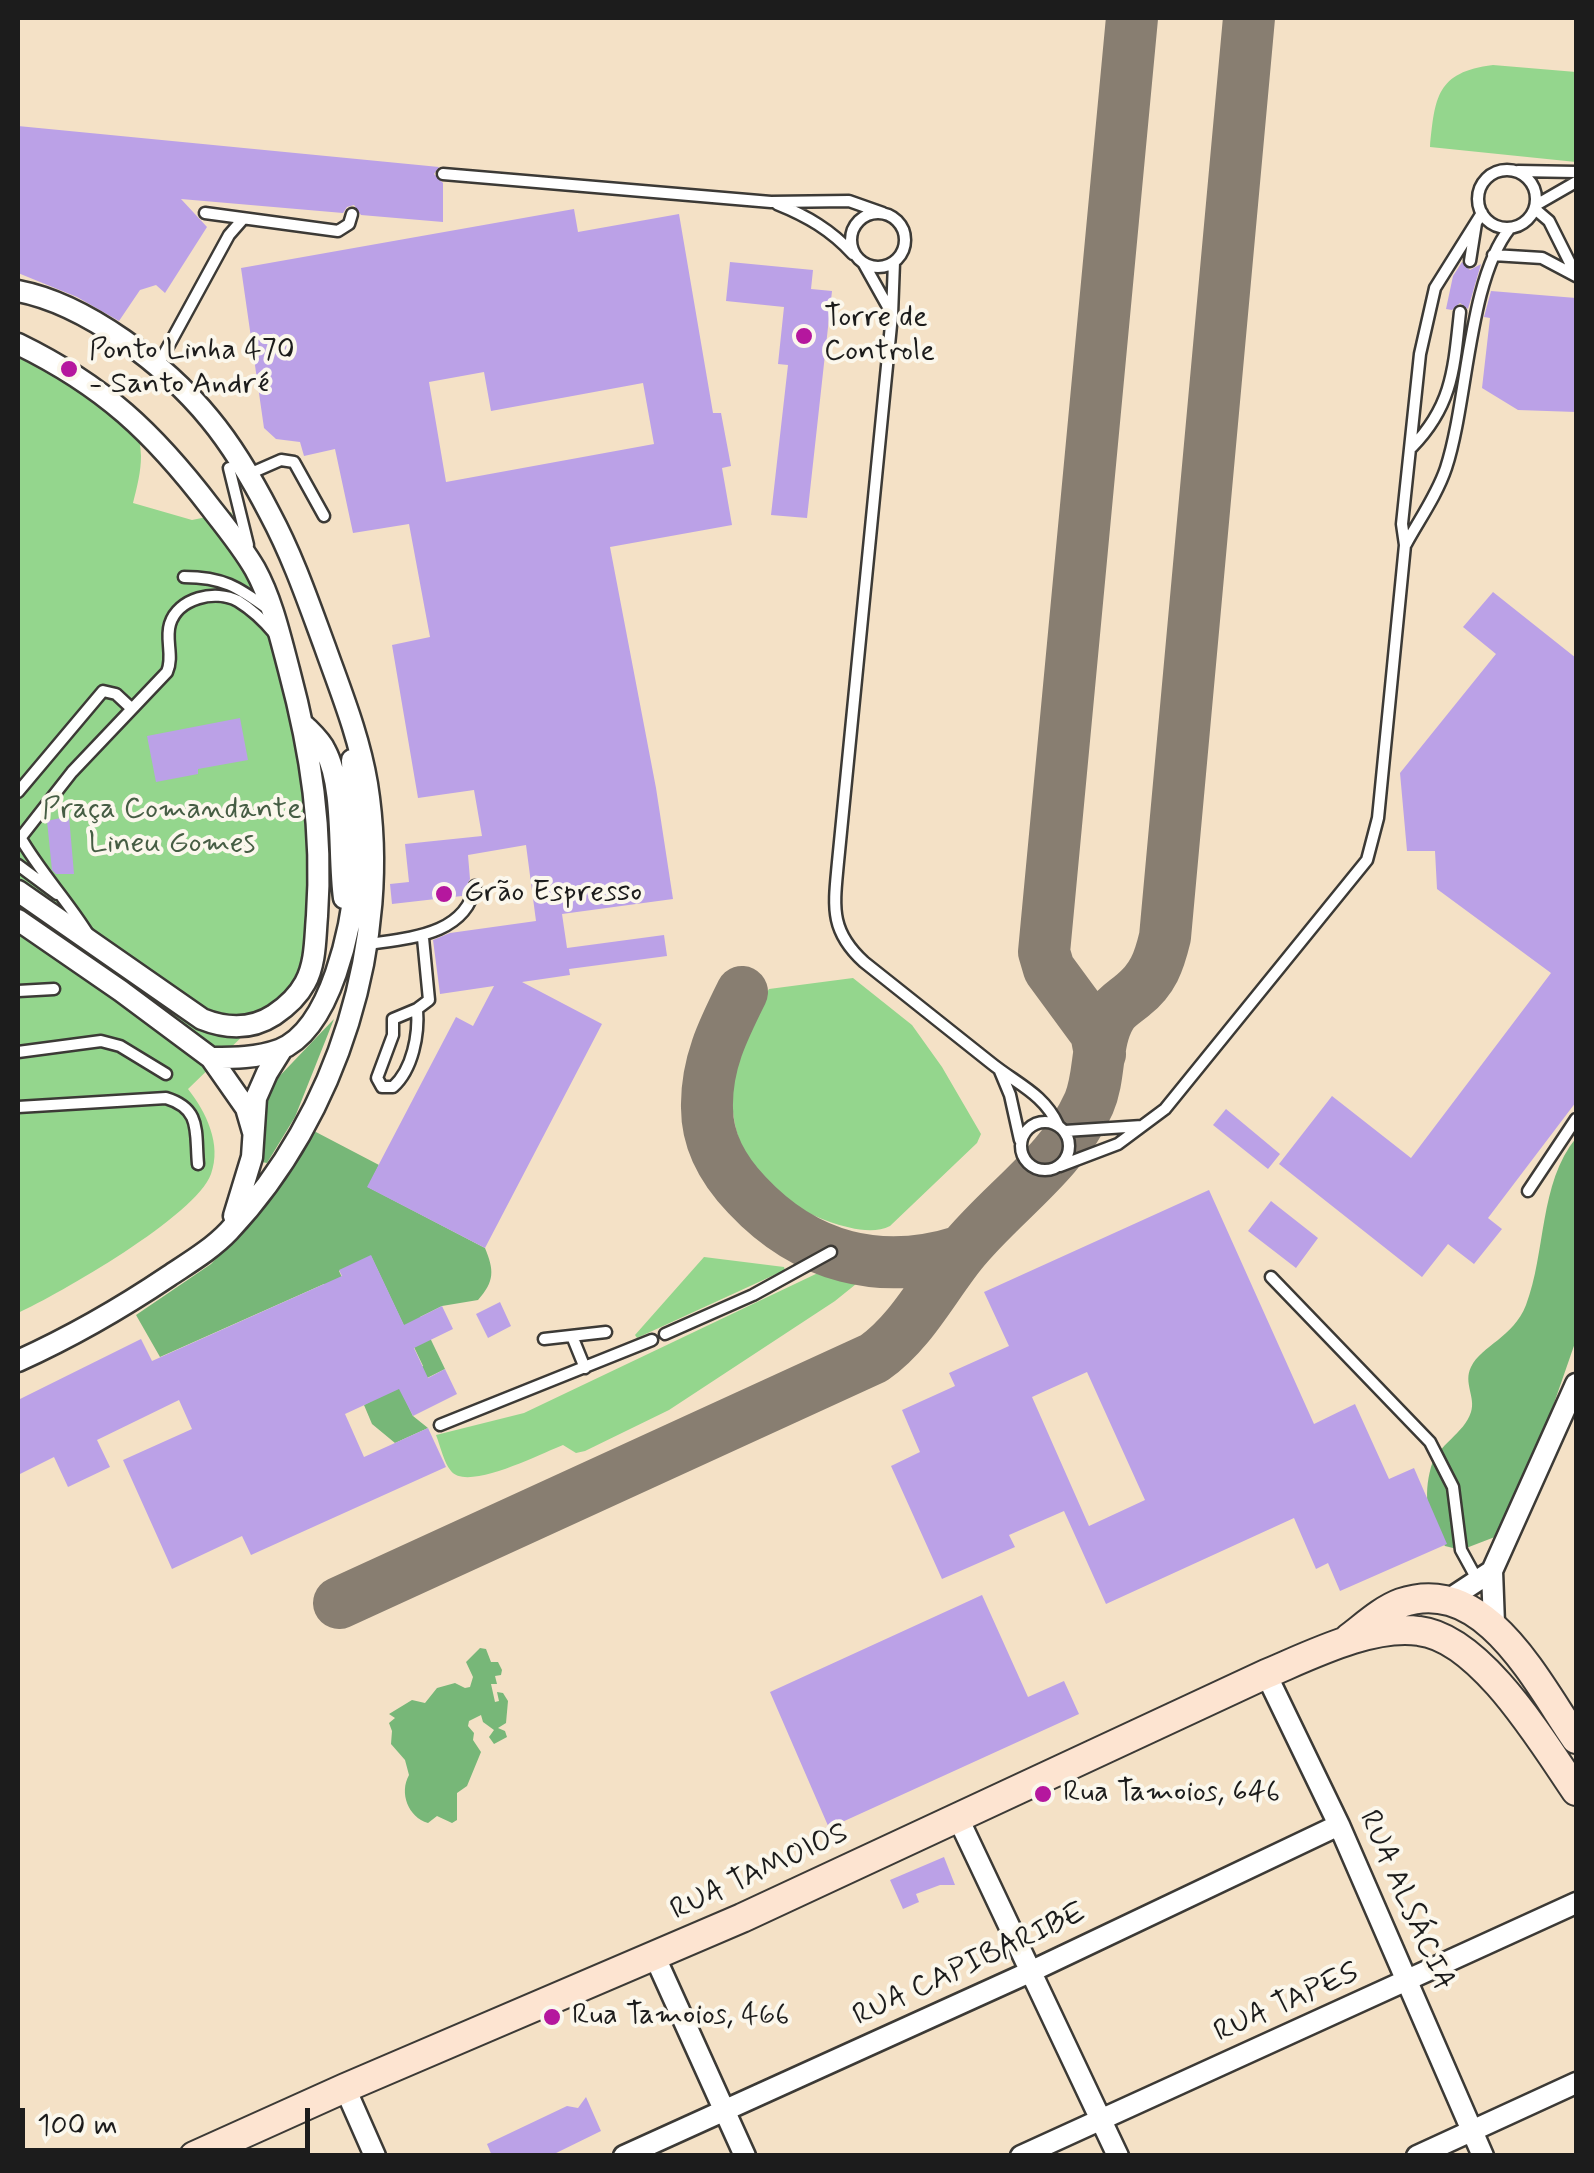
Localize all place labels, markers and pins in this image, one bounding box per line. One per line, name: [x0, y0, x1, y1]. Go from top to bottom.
place label: Torre de Controle: [824, 301, 935, 372]
marker: Torre de Controle: [793, 325, 815, 347]
place label: Ponto Linha 470 - Santo André: [89, 334, 295, 404]
marker: Ponto Linha 470 - Santo André: [58, 358, 80, 380]
place label: Grão Espresso: [464, 876, 642, 912]
marker: Grão Espresso: [433, 883, 455, 905]
place label: Rua Tamoios, 646: [1063, 1776, 1280, 1812]
marker: Rua Tamoios, 646: [1032, 1783, 1054, 1805]
place label: Rua Tamoios, 466: [572, 1999, 789, 2035]
marker: Rua Tamoios, 466: [541, 2006, 563, 2028]

